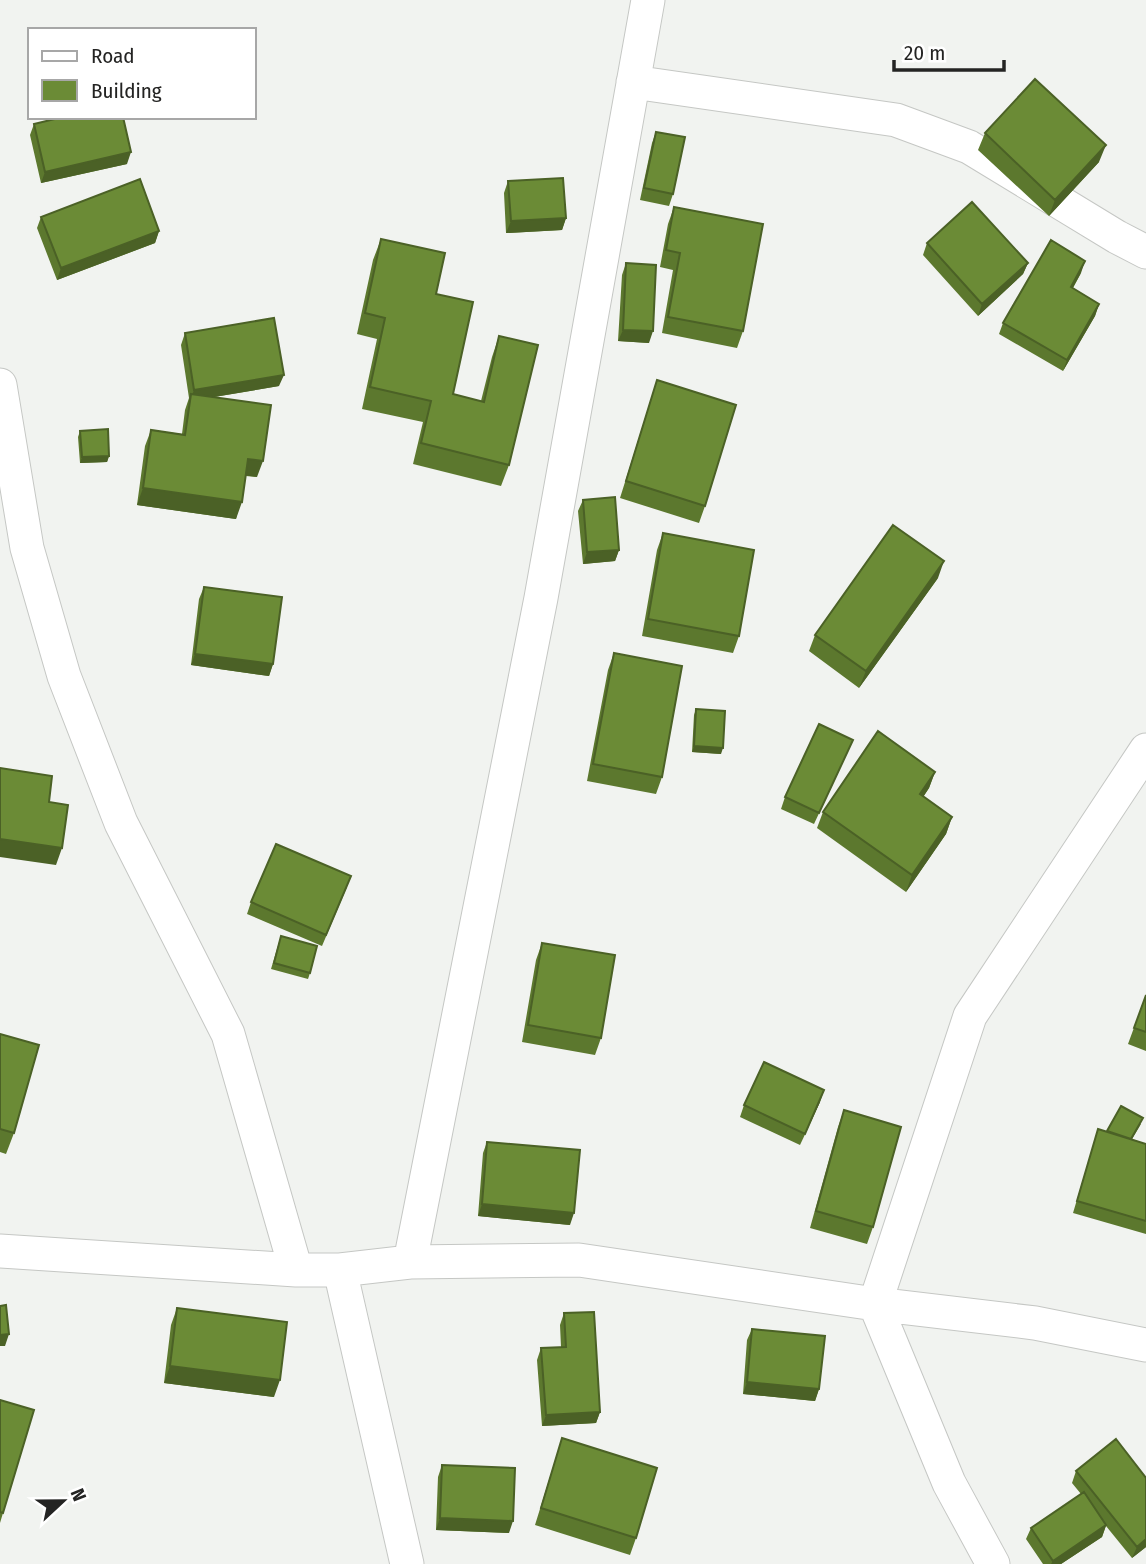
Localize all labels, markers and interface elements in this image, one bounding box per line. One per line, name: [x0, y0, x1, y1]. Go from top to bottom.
legend: [28, 28, 256, 119]
scale bar: [894, 28, 1004, 72]
text: 20 m: [904, 40, 945, 66]
text: Road: [91, 43, 135, 69]
text: Building: [91, 78, 162, 104]
north arrow: [28, 1466, 98, 1536]
text: N: [66, 1485, 91, 1504]

